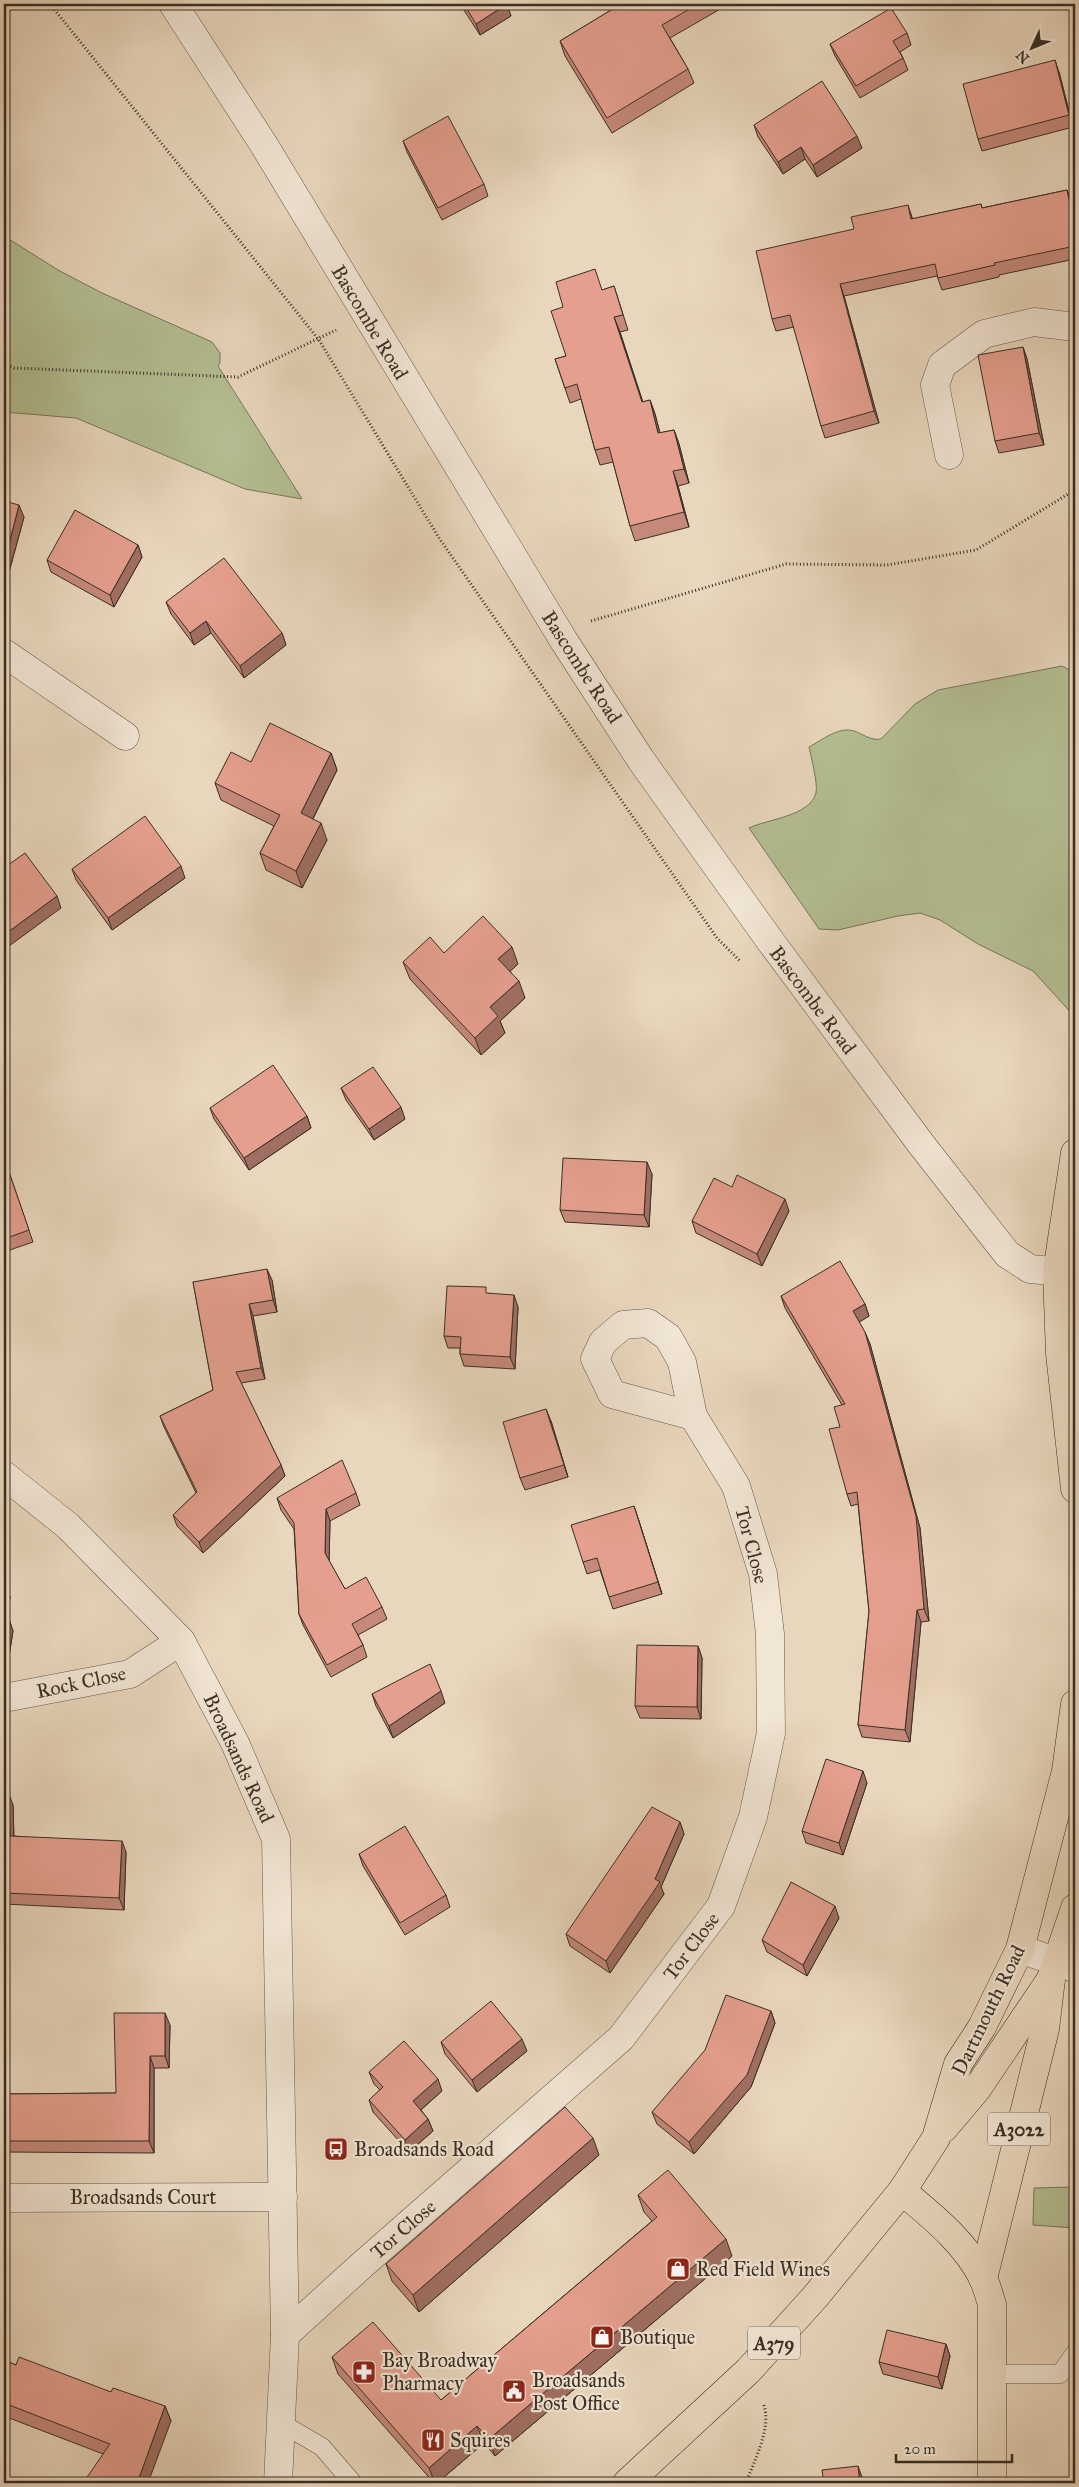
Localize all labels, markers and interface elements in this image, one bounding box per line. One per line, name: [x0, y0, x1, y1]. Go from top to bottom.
north arrow: [1006, 22, 1056, 72]
text: N: [1013, 46, 1033, 67]
street label: Bascombe Road: [326, 260, 414, 384]
street label: Bascombe Road: [537, 606, 627, 728]
street label: Bascombe Road: [765, 941, 861, 1059]
street label: Tor Close: [730, 1504, 774, 1586]
street label: Rock Close: [34, 1661, 128, 1703]
street label: Broadsands Road: [199, 1689, 279, 1827]
street label: Tor Close: [658, 1907, 724, 1985]
street label: Dartmouth Road: [946, 1941, 1030, 2079]
road number: A3022: [988, 2112, 1050, 2146]
bus stop icon: Broadsands Road: [323, 2136, 349, 2162]
place label: Broadsands Road: [354, 2137, 494, 2161]
street label: Broadsands Court: [70, 2185, 216, 2209]
street label: Tor Close: [365, 2194, 441, 2264]
shop icon: Red Field Wines: [665, 2256, 691, 2282]
place label: Red Field Wines: [696, 2257, 830, 2281]
shop icon: Boutique: [589, 2324, 615, 2350]
place label: Boutique: [620, 2325, 695, 2350]
road number: A379: [748, 2326, 800, 2360]
place label: Bay Broadway Pharmacy: [382, 2348, 498, 2395]
pharmacy icon: Bay Broadway Pharmacy: [351, 2359, 377, 2385]
place label: Broadsands Post Office: [532, 2368, 625, 2415]
public building icon: Broadsands Post Office: [501, 2378, 527, 2404]
restaurant icon: Squires: [420, 2427, 446, 2453]
place label: Squires: [450, 2428, 510, 2453]
scale bar: [896, 2432, 1013, 2464]
text: 20 m: [904, 2440, 936, 2458]

